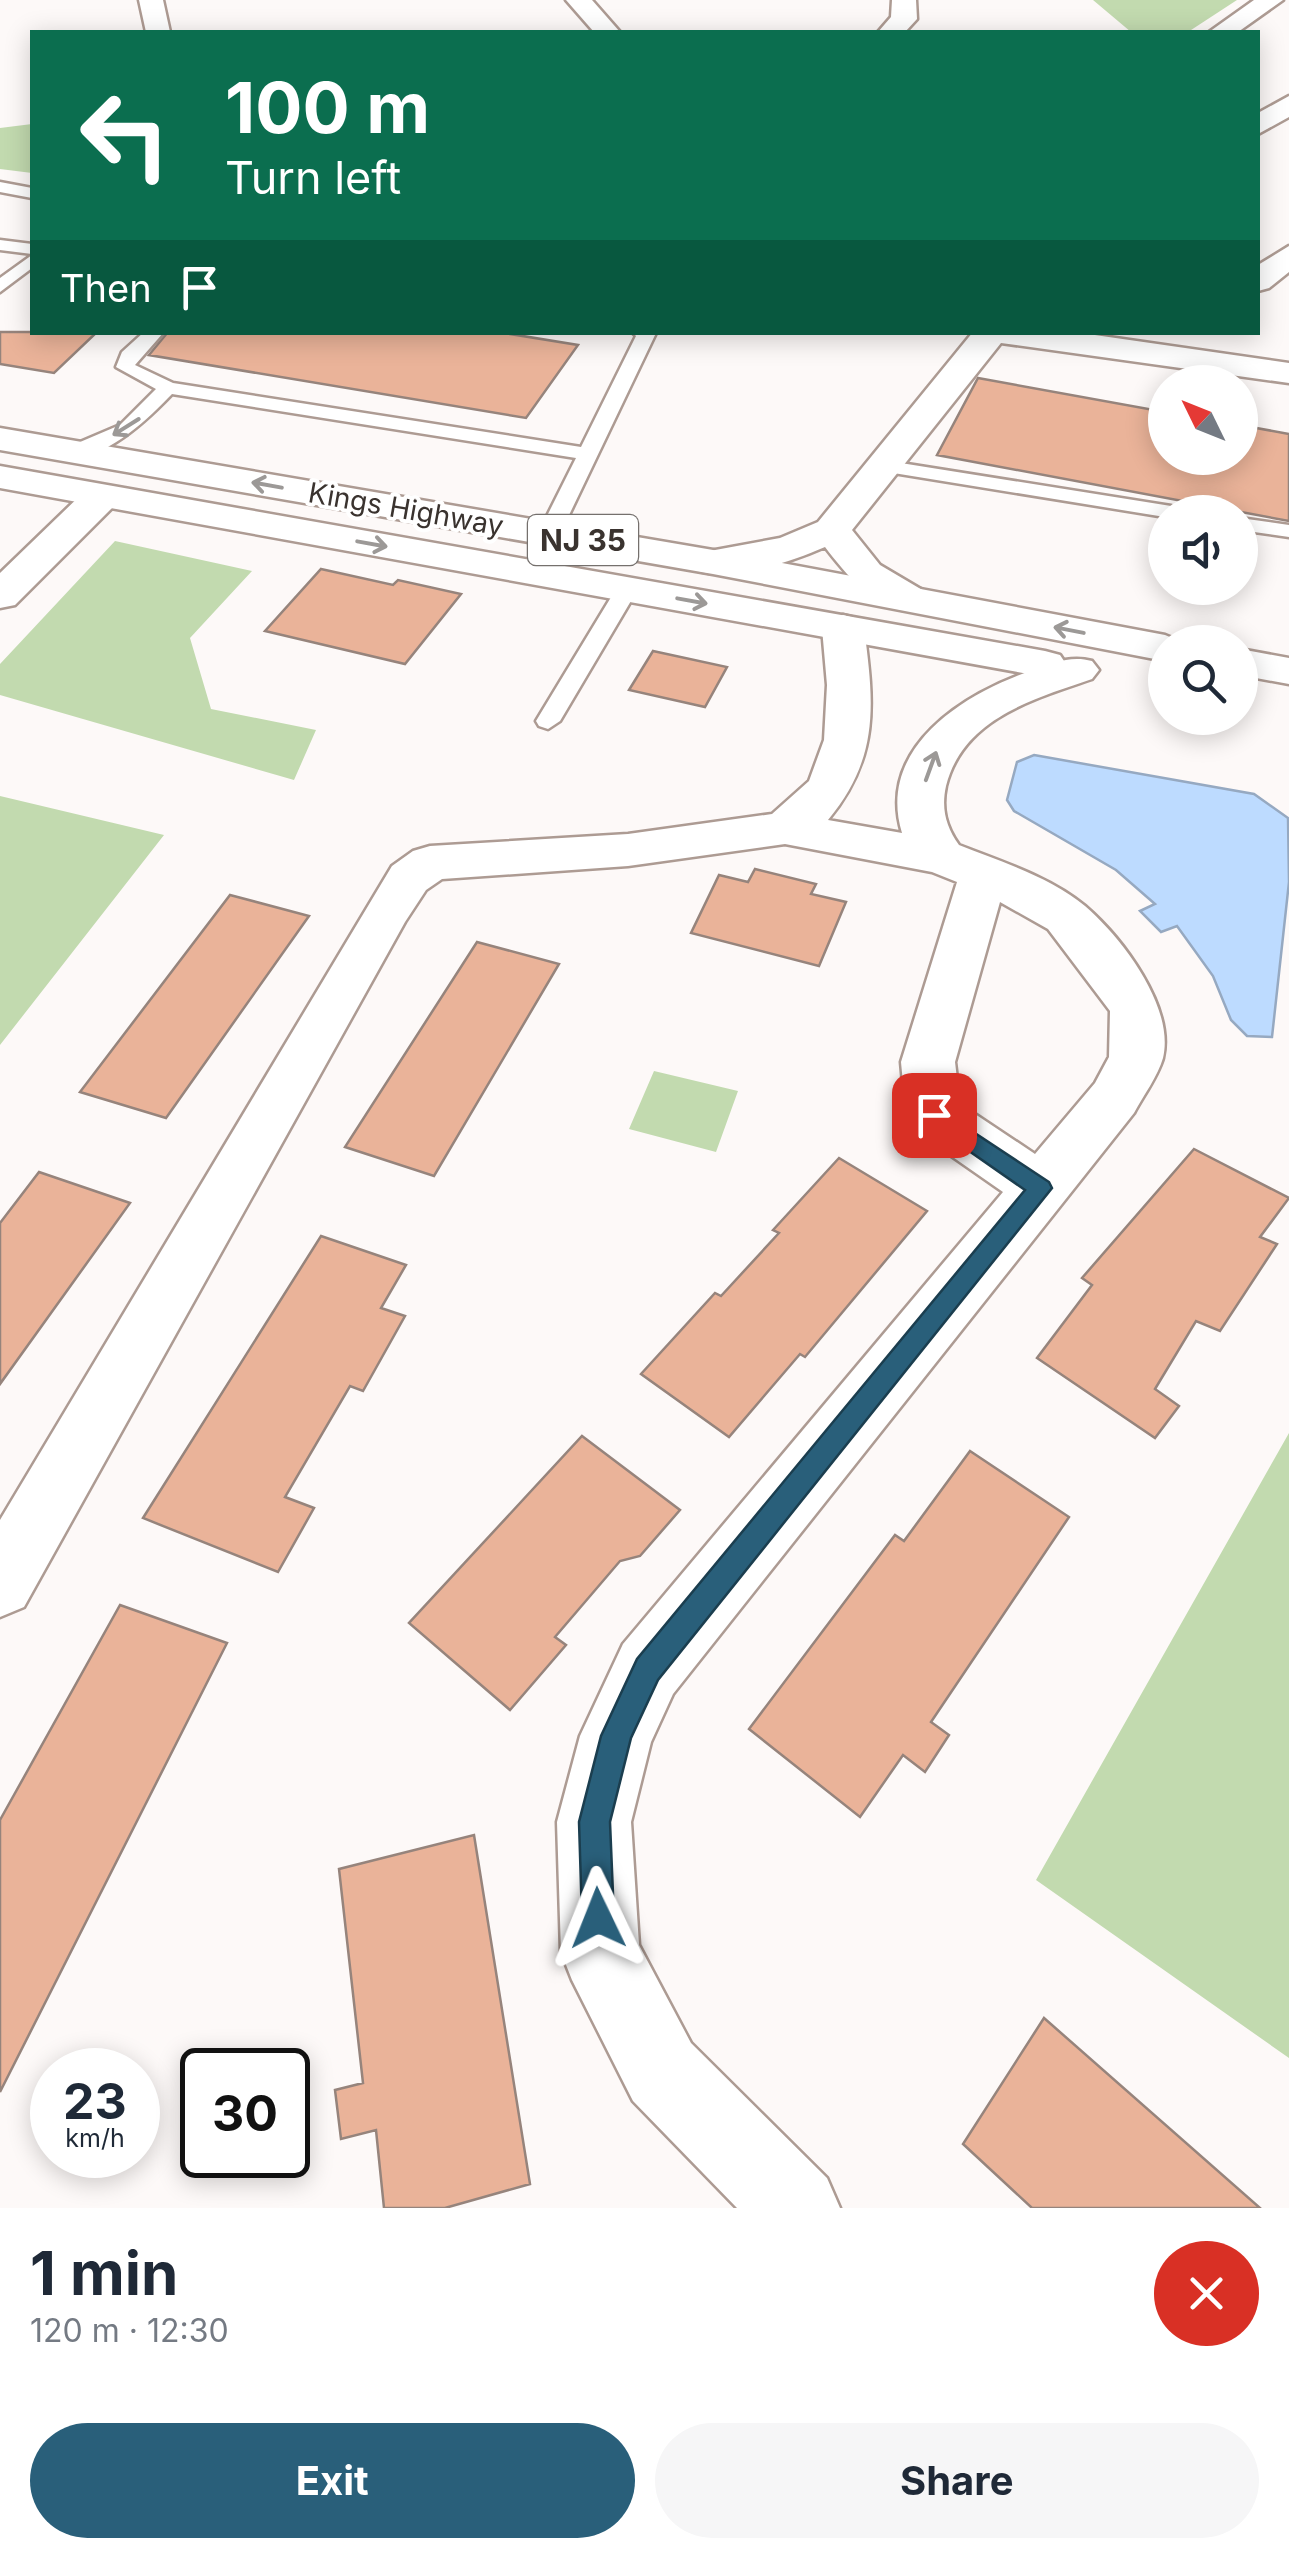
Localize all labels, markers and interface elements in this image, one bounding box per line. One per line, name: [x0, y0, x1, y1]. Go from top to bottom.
text: 100 m: [225, 65, 430, 150]
icon: left: [60, 70, 190, 200]
text: Turn left: [225, 150, 401, 205]
icon: arrive: [172, 260, 227, 315]
text: Then: [60, 265, 152, 311]
north arrow: [1148, 365, 1258, 475]
map controls: [1148, 365, 1258, 735]
one-way arrow: [112, 416, 140, 437]
one-way arrow: [251, 475, 284, 494]
street label: Kings Highway: [306, 475, 506, 543]
button: sound: [1148, 495, 1258, 605]
road number: NJ 35: [528, 515, 638, 565]
one-way arrow: [355, 535, 387, 554]
one-way arrow: [675, 592, 707, 611]
one-way arrow: [1053, 620, 1086, 639]
button: search: [1148, 625, 1258, 735]
one-way arrow: [923, 752, 941, 783]
pin: [892, 1073, 977, 1158]
icon: arrive: [907, 1088, 962, 1143]
position arrow: [546, 1866, 650, 1970]
speed limit sign: 30: [180, 2048, 310, 2178]
text: 23: [63, 2071, 127, 2131]
text: km/h: [65, 2123, 125, 2153]
text: 1 min: [30, 2237, 178, 2309]
button: close: [1154, 2241, 1259, 2346]
text: 120 m · 12:30: [30, 2311, 229, 2350]
button: Exit: [30, 2423, 635, 2538]
button: Share: [655, 2423, 1259, 2538]

